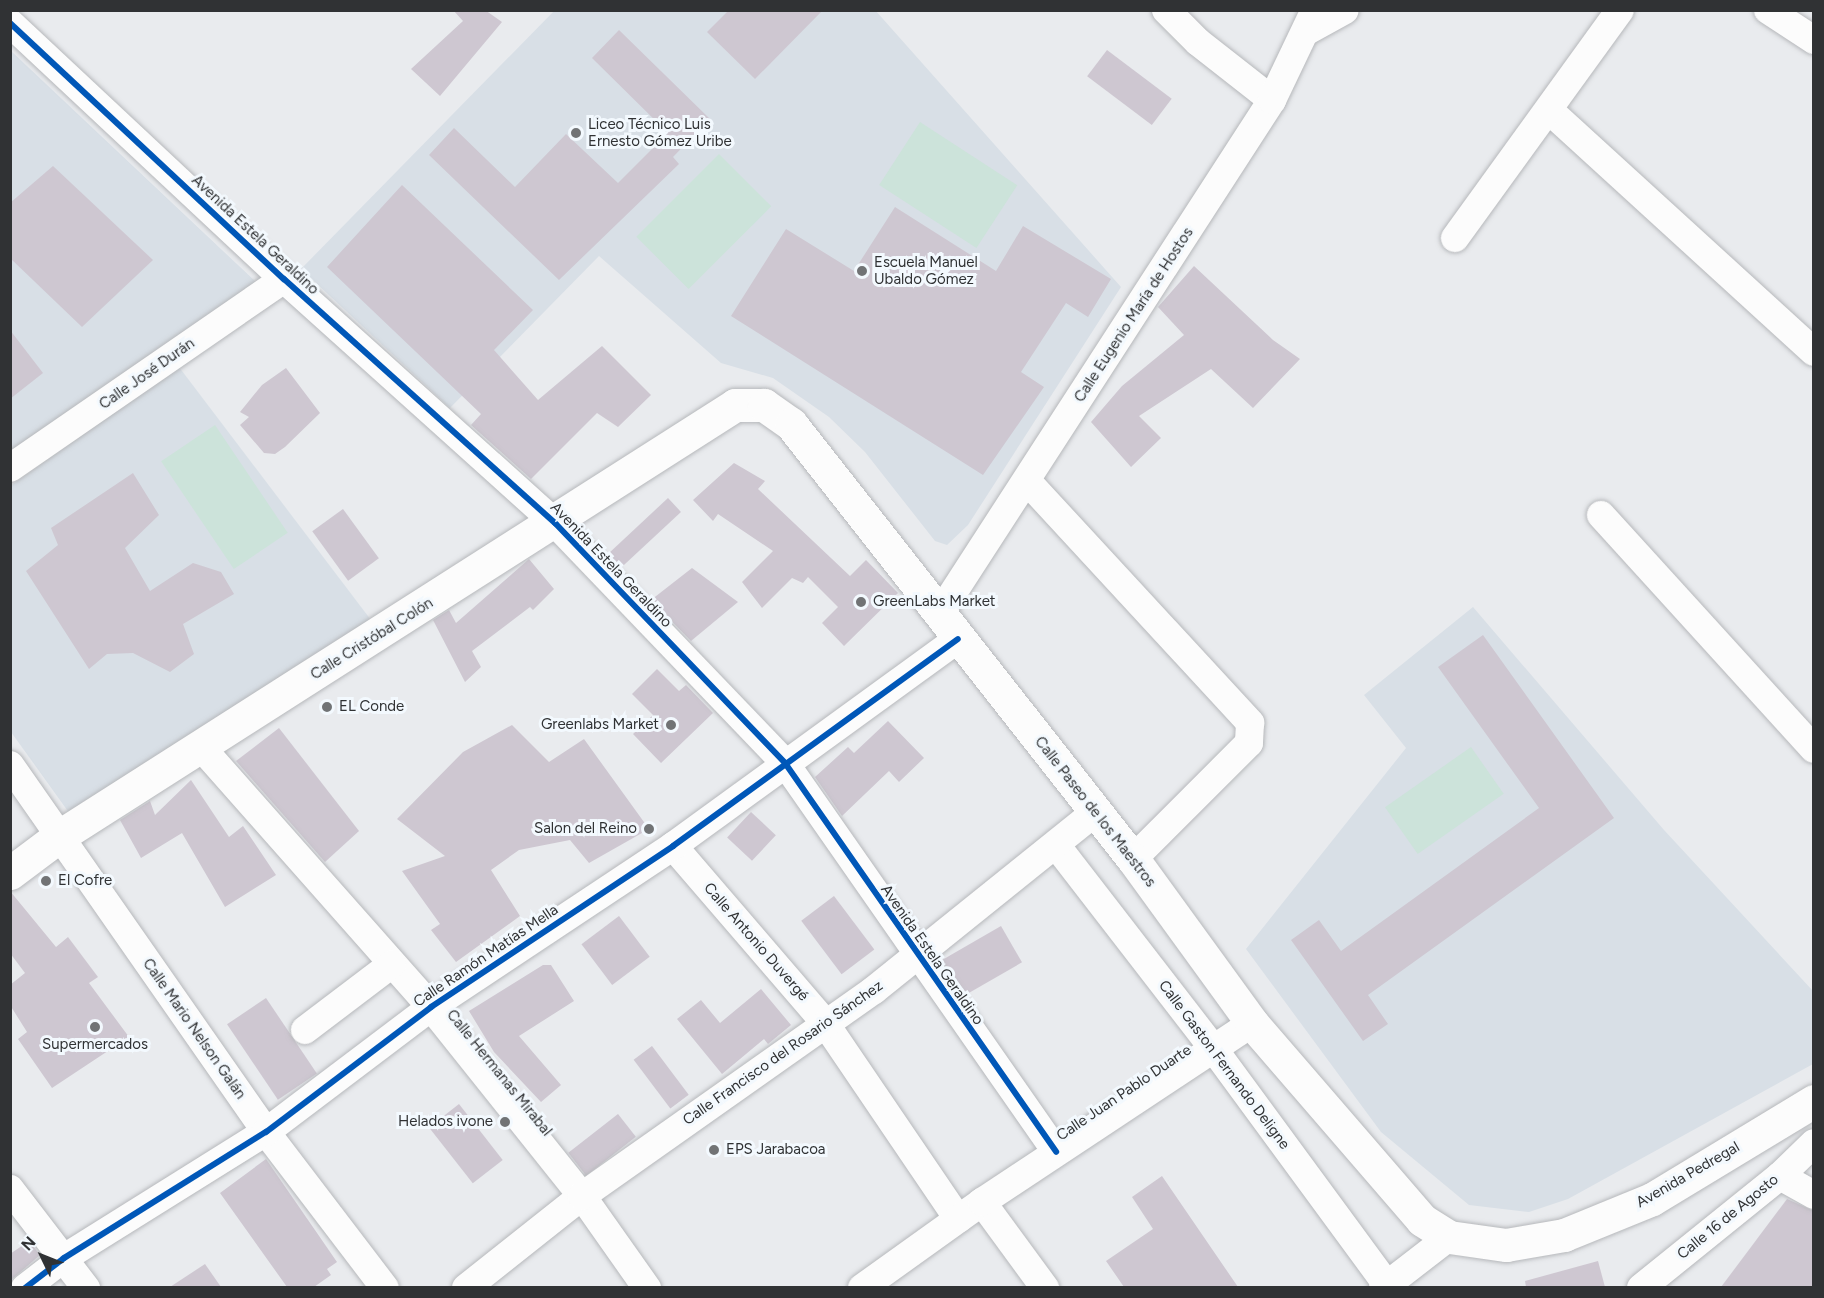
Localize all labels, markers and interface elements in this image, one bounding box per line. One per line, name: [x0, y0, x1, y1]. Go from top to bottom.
place label: Liceo Técnico Luis Ernesto Gómez Uribe: [588, 115, 732, 150]
marker: Liceo Técnico Luis Ernesto Gómez Uribe: [569, 126, 583, 140]
street label: Avenida Estela Geraldino: [188, 171, 322, 299]
street label: Calle Eugenio María de Hostos: [1071, 224, 1197, 406]
place label: Escuela Manuel Ubaldo Gómez: [874, 253, 978, 288]
marker: Escuela Manuel Ubaldo Gómez: [855, 264, 869, 278]
street label: Calle José Durán: [96, 334, 198, 414]
street label: Avenida Estela Geraldino: [546, 499, 676, 631]
place label: GreenLabs Market: [873, 593, 996, 611]
street label: Calle Cristóbal Colón: [307, 594, 437, 684]
marker: GreenLabs Market: [854, 595, 868, 609]
place label: EL Conde: [339, 698, 404, 716]
marker: EL Conde: [320, 700, 334, 714]
place label: Greenlabs Market: [541, 716, 659, 734]
marker: Greenlabs Market: [664, 718, 678, 732]
street label: Calle Paseo de los Maestros: [1031, 733, 1159, 891]
place label: Salon del Reino: [534, 820, 637, 838]
marker: Salon del Reino: [642, 822, 656, 836]
place label: El Cofre: [58, 872, 112, 890]
marker: El Cofre: [39, 874, 53, 888]
street label: Calle Antonio Duvergé: [700, 879, 812, 1005]
street label: Avenida Estela Geraldino: [877, 881, 987, 1029]
street label: Calle Ramón Matías Mella: [410, 901, 562, 1011]
street label: Calle Mario Nelson Galán: [139, 955, 249, 1103]
street label: Calle Francisco del Rosario Sánchez: [680, 977, 886, 1129]
street label: Calle Gaston Fernando Deligne: [1155, 977, 1293, 1153]
street label: Calle Hermanas Mirabal: [443, 1006, 555, 1140]
marker: Supermercados: [88, 1020, 102, 1034]
place label: Supermercados: [42, 1036, 148, 1054]
street label: Calle Juan Pablo Duarte: [1053, 1041, 1195, 1145]
place label: Helados ivone: [398, 1113, 493, 1131]
marker: Helados ivone: [498, 1115, 512, 1129]
street label: Avenida Pedregal: [1633, 1138, 1743, 1212]
place label: EPS Jarabacoa: [726, 1141, 825, 1159]
marker: EPS Jarabacoa: [707, 1143, 721, 1157]
street label: Calle 16 de Agosto: [1674, 1171, 1782, 1263]
north arrow: [12, 1226, 72, 1286]
text: N: [17, 1232, 40, 1254]

